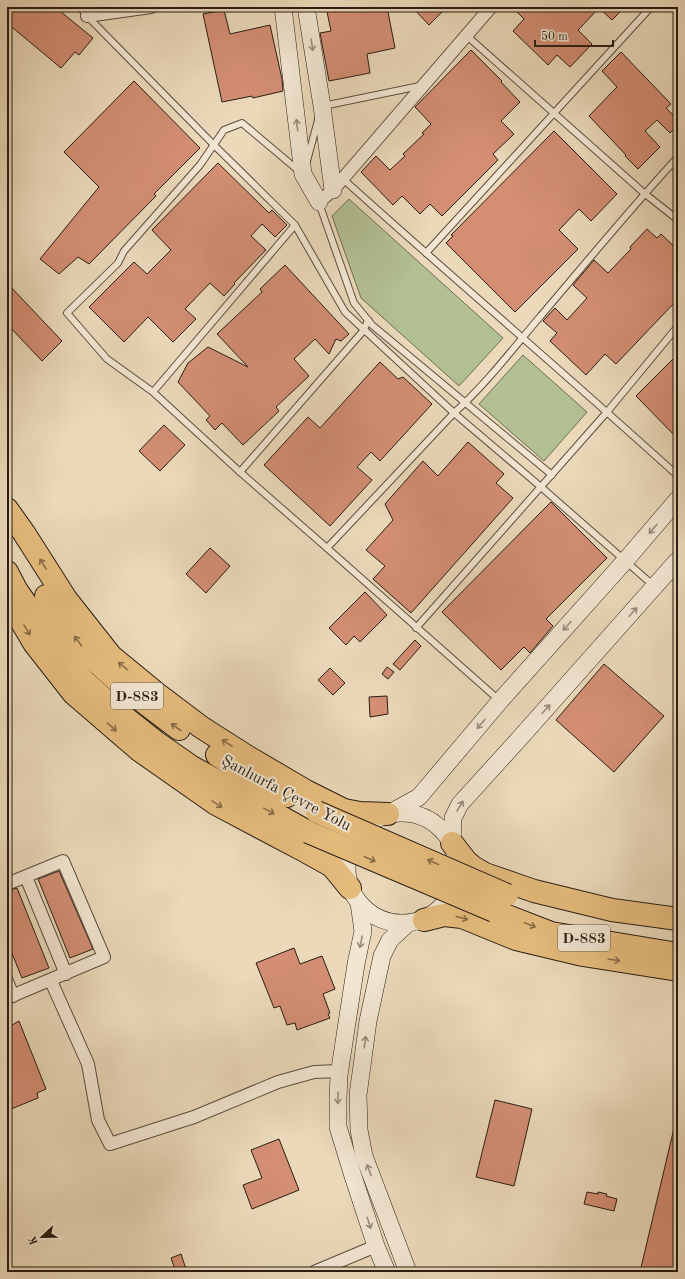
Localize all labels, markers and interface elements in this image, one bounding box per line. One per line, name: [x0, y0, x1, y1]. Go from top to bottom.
scale bar: [535, 22, 613, 48]
text: 50 m: [541, 30, 568, 43]
one-way arrow: [308, 39, 316, 52]
one-way arrow: [293, 119, 301, 132]
one-way arrow: [648, 523, 657, 534]
one-way arrow: [39, 559, 47, 570]
one-way arrow: [628, 607, 637, 617]
one-way arrow: [563, 621, 572, 631]
one-way arrow: [23, 624, 31, 636]
one-way arrow: [74, 636, 82, 647]
one-way arrow: [117, 661, 128, 670]
road number: D-883: [111, 683, 163, 709]
one-way arrow: [542, 704, 551, 714]
one-way arrow: [477, 719, 486, 729]
one-way arrow: [107, 723, 118, 732]
one-way arrow: [170, 723, 181, 731]
one-way arrow: [221, 739, 233, 747]
street label: Şanlıurfa Çevre Yolu: [219, 753, 354, 835]
one-way arrow: [456, 800, 464, 812]
one-way arrow: [211, 801, 223, 809]
one-way arrow: [263, 808, 275, 815]
one-way arrow: [364, 855, 376, 863]
one-way arrow: [427, 858, 439, 866]
one-way arrow: [455, 915, 468, 922]
one-way arrow: [524, 922, 537, 929]
road number: D-883: [558, 925, 610, 951]
one-way arrow: [356, 935, 364, 948]
one-way arrow: [607, 956, 620, 964]
one-way arrow: [361, 1036, 369, 1049]
one-way arrow: [334, 1091, 342, 1104]
one-way arrow: [364, 1165, 372, 1177]
north arrow: [22, 1217, 62, 1257]
one-way arrow: [365, 1217, 373, 1229]
text: K: [27, 1234, 41, 1246]

